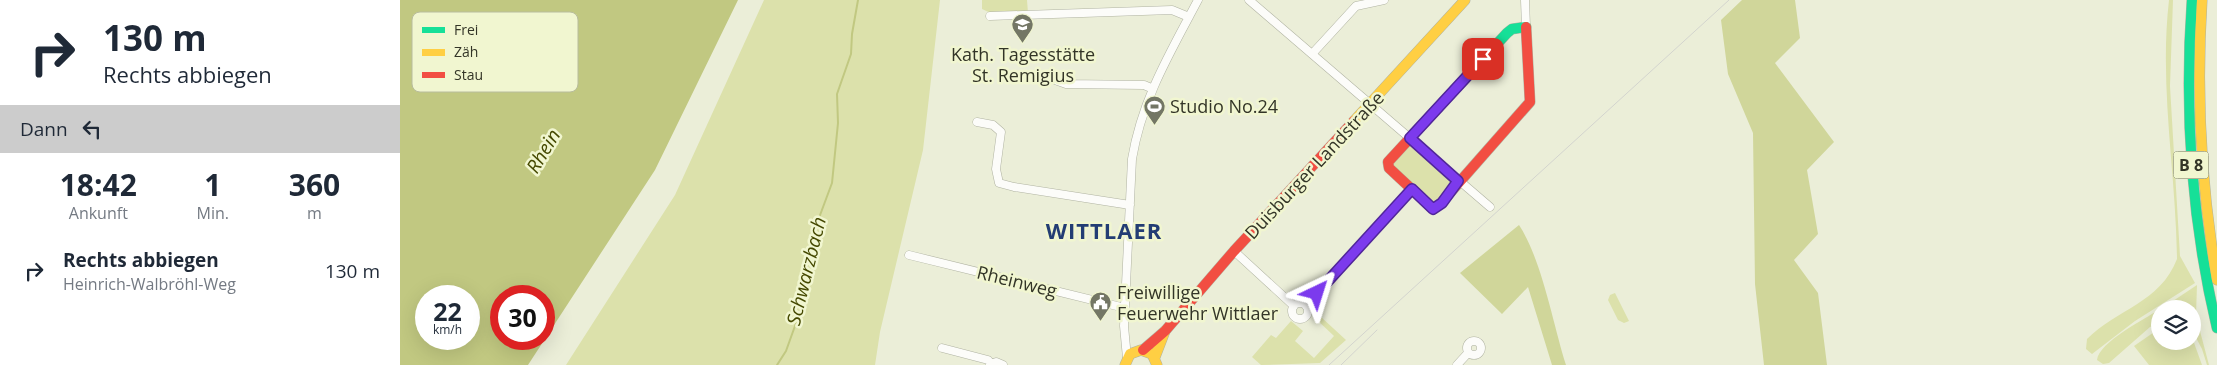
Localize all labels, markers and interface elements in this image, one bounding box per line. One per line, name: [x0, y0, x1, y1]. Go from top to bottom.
legend: [412, 12, 578, 92]
school or university icon: Kath. Tagesstätte St. Remigius: [1011, 12, 1035, 43]
text: 130 m: [103, 14, 207, 61]
icon: right: [20, 20, 85, 85]
text: Frei: [454, 20, 478, 39]
pin: [1462, 38, 1504, 80]
text: Zäh: [454, 42, 478, 61]
place label: Kath. Tagesstätte St. Remigius: [951, 42, 1095, 87]
icon: arrive: [1469, 45, 1497, 73]
text: Rechts abbiegen: [103, 59, 272, 89]
text: Stau: [454, 65, 483, 84]
street label: Duisburger Landstraße: [1239, 86, 1389, 244]
sports icon: Studio No.24: [1142, 94, 1166, 125]
place label: Studio No.24: [1170, 94, 1278, 118]
icon: left: [78, 115, 106, 143]
text: Dann: [20, 116, 68, 142]
water label: Rhein: [520, 124, 566, 178]
road number: B 8: [2174, 152, 2208, 178]
text: 18:42: [60, 164, 137, 205]
text: 1: [204, 164, 221, 205]
text: 360: [289, 164, 340, 205]
text: Ankunft: [69, 202, 128, 224]
text: Min.: [197, 202, 229, 224]
text: m: [307, 202, 322, 224]
water label: Schwarzbach: [780, 214, 832, 328]
district label: WITTLAER: [1046, 215, 1162, 245]
text: Rechts abbiegen: [63, 247, 219, 273]
icon: right: [20, 257, 48, 285]
text: 130 m: [325, 258, 380, 284]
street label: Rheinweg: [974, 259, 1060, 303]
position arrow: [1290, 266, 1342, 318]
text: Heinrich-Walbröhl-Weg: [63, 273, 236, 295]
place label: Freiwillige Feuerwehr Wittlaer: [1117, 280, 1279, 325]
speed limit sign: 30: [490, 285, 555, 350]
public building icon: Freiwillige Feuerwehr Wittlaer: [1089, 290, 1113, 321]
text: 22: [433, 294, 462, 328]
map controls: [2151, 300, 2201, 350]
button: layers: [2151, 300, 2201, 350]
text: km/h: [433, 321, 462, 338]

